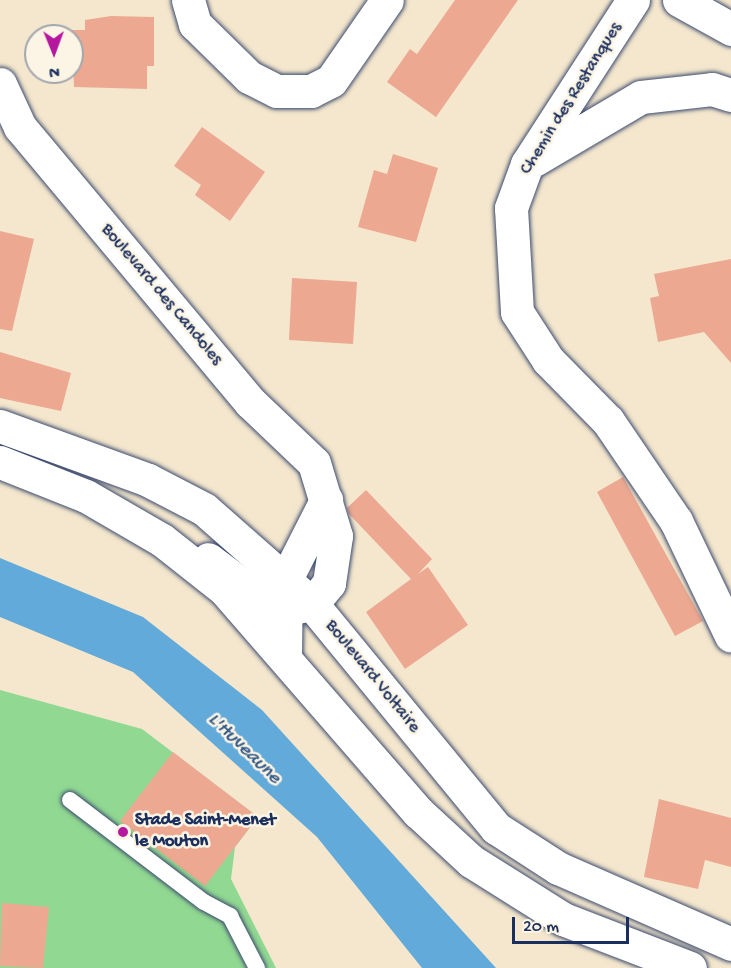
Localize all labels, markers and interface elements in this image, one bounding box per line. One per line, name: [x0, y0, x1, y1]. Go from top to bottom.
street label: Chemin des Restanques: [516, 19, 628, 179]
north arrow: [24, 24, 84, 84]
text: N: [49, 61, 60, 80]
street label: Boulevard des Candoles: [95, 220, 227, 370]
street label: Boulevard Voltaire: [320, 616, 424, 738]
water label: L'Huveaune: [202, 708, 286, 790]
place label: Stade Saint-Menet le Mouton: [135, 811, 276, 854]
marker: Stade Saint-Menet le Mouton: [116, 825, 130, 839]
scale bar: [515, 905, 632, 943]
text: 20 m: [523, 917, 559, 938]

